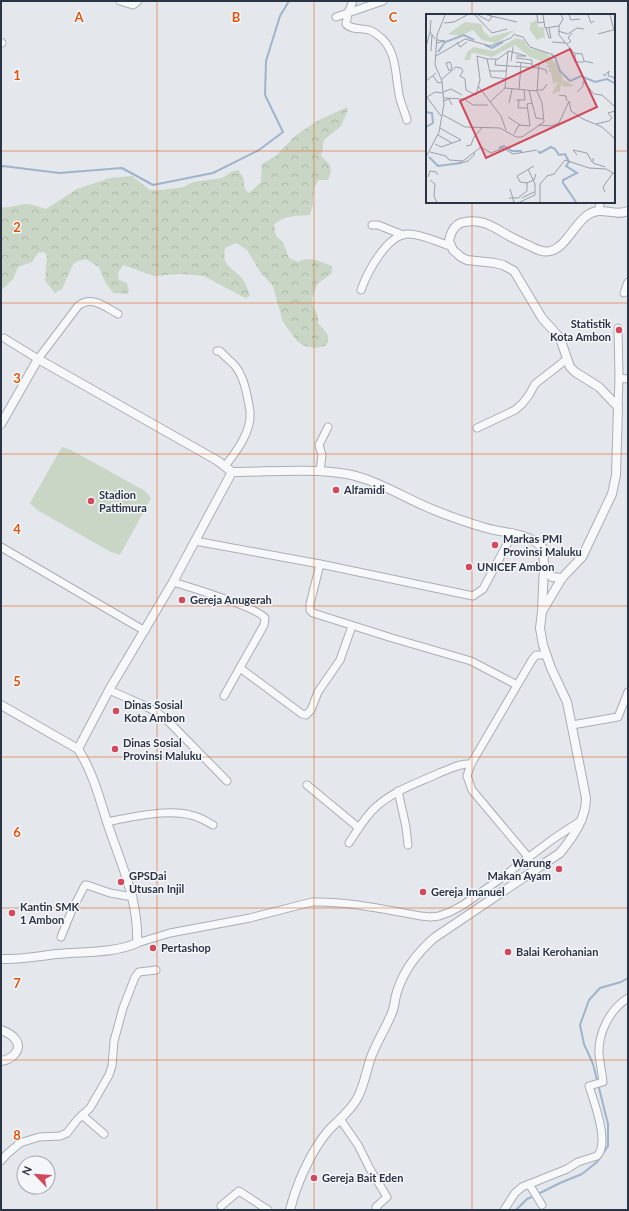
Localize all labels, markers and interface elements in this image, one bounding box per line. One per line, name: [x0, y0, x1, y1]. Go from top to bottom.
text: A: [73, 9, 84, 25]
text: B: [232, 9, 241, 25]
text: C: [389, 9, 398, 25]
inset map: [426, 14, 615, 203]
text: 1: [13, 67, 21, 83]
text: 2: [13, 219, 21, 235]
place label: Statistik Kota Ambon: [550, 317, 611, 343]
marker: Statistik Kota Ambon: [614, 325, 624, 335]
text: 3: [13, 370, 21, 386]
place label: Alfamidi: [343, 483, 385, 496]
marker: Alfamidi: [331, 485, 341, 495]
place label: Stadion Pattimura: [99, 488, 147, 514]
marker: Stadion Pattimura: [86, 496, 96, 506]
text: 4: [13, 521, 21, 537]
place label: Markas PMI Provinsi Maluku: [503, 532, 582, 558]
marker: Markas PMI Provinsi Maluku: [490, 540, 500, 550]
place label: UNICEF Ambon: [477, 560, 554, 573]
marker: UNICEF Ambon: [464, 562, 474, 572]
place label: Gereja Anugerah: [190, 593, 272, 606]
marker: Gereja Anugerah: [177, 595, 187, 605]
text: 5: [13, 673, 21, 689]
place label: Dinas Sosial Kota Ambon: [124, 698, 185, 724]
marker: Dinas Sosial Kota Ambon: [111, 706, 121, 716]
place label: Dinas Sosial Provinsi Maluku: [123, 736, 202, 762]
marker: Dinas Sosial Provinsi Maluku: [110, 744, 120, 754]
text: 6: [13, 824, 21, 840]
place label: Warung Makan Ayam: [488, 856, 551, 882]
marker: Warung Makan Ayam: [554, 864, 564, 874]
place label: GPSDai Utusan Injil: [129, 869, 185, 895]
marker: GPSDai Utusan Injil: [116, 877, 126, 887]
place label: Gereja Imanuel: [431, 885, 505, 898]
marker: Gereja Imanuel: [418, 887, 428, 897]
place label: Kantin SMK 1 Ambon: [20, 900, 80, 926]
marker: Kantin SMK 1 Ambon: [7, 908, 17, 918]
place label: Pertashop: [161, 941, 211, 954]
marker: Pertashop: [148, 943, 158, 953]
place label: Balai Kerohanian: [516, 945, 598, 958]
marker: Balai Kerohanian: [503, 947, 513, 957]
text: 7: [13, 975, 21, 991]
text: 8: [13, 1127, 21, 1143]
north arrow: [16, 1155, 56, 1195]
text: N: [19, 1164, 34, 1177]
place label: Gereja Bait Eden: [322, 1171, 403, 1184]
marker: Gereja Bait Eden: [309, 1173, 319, 1183]

